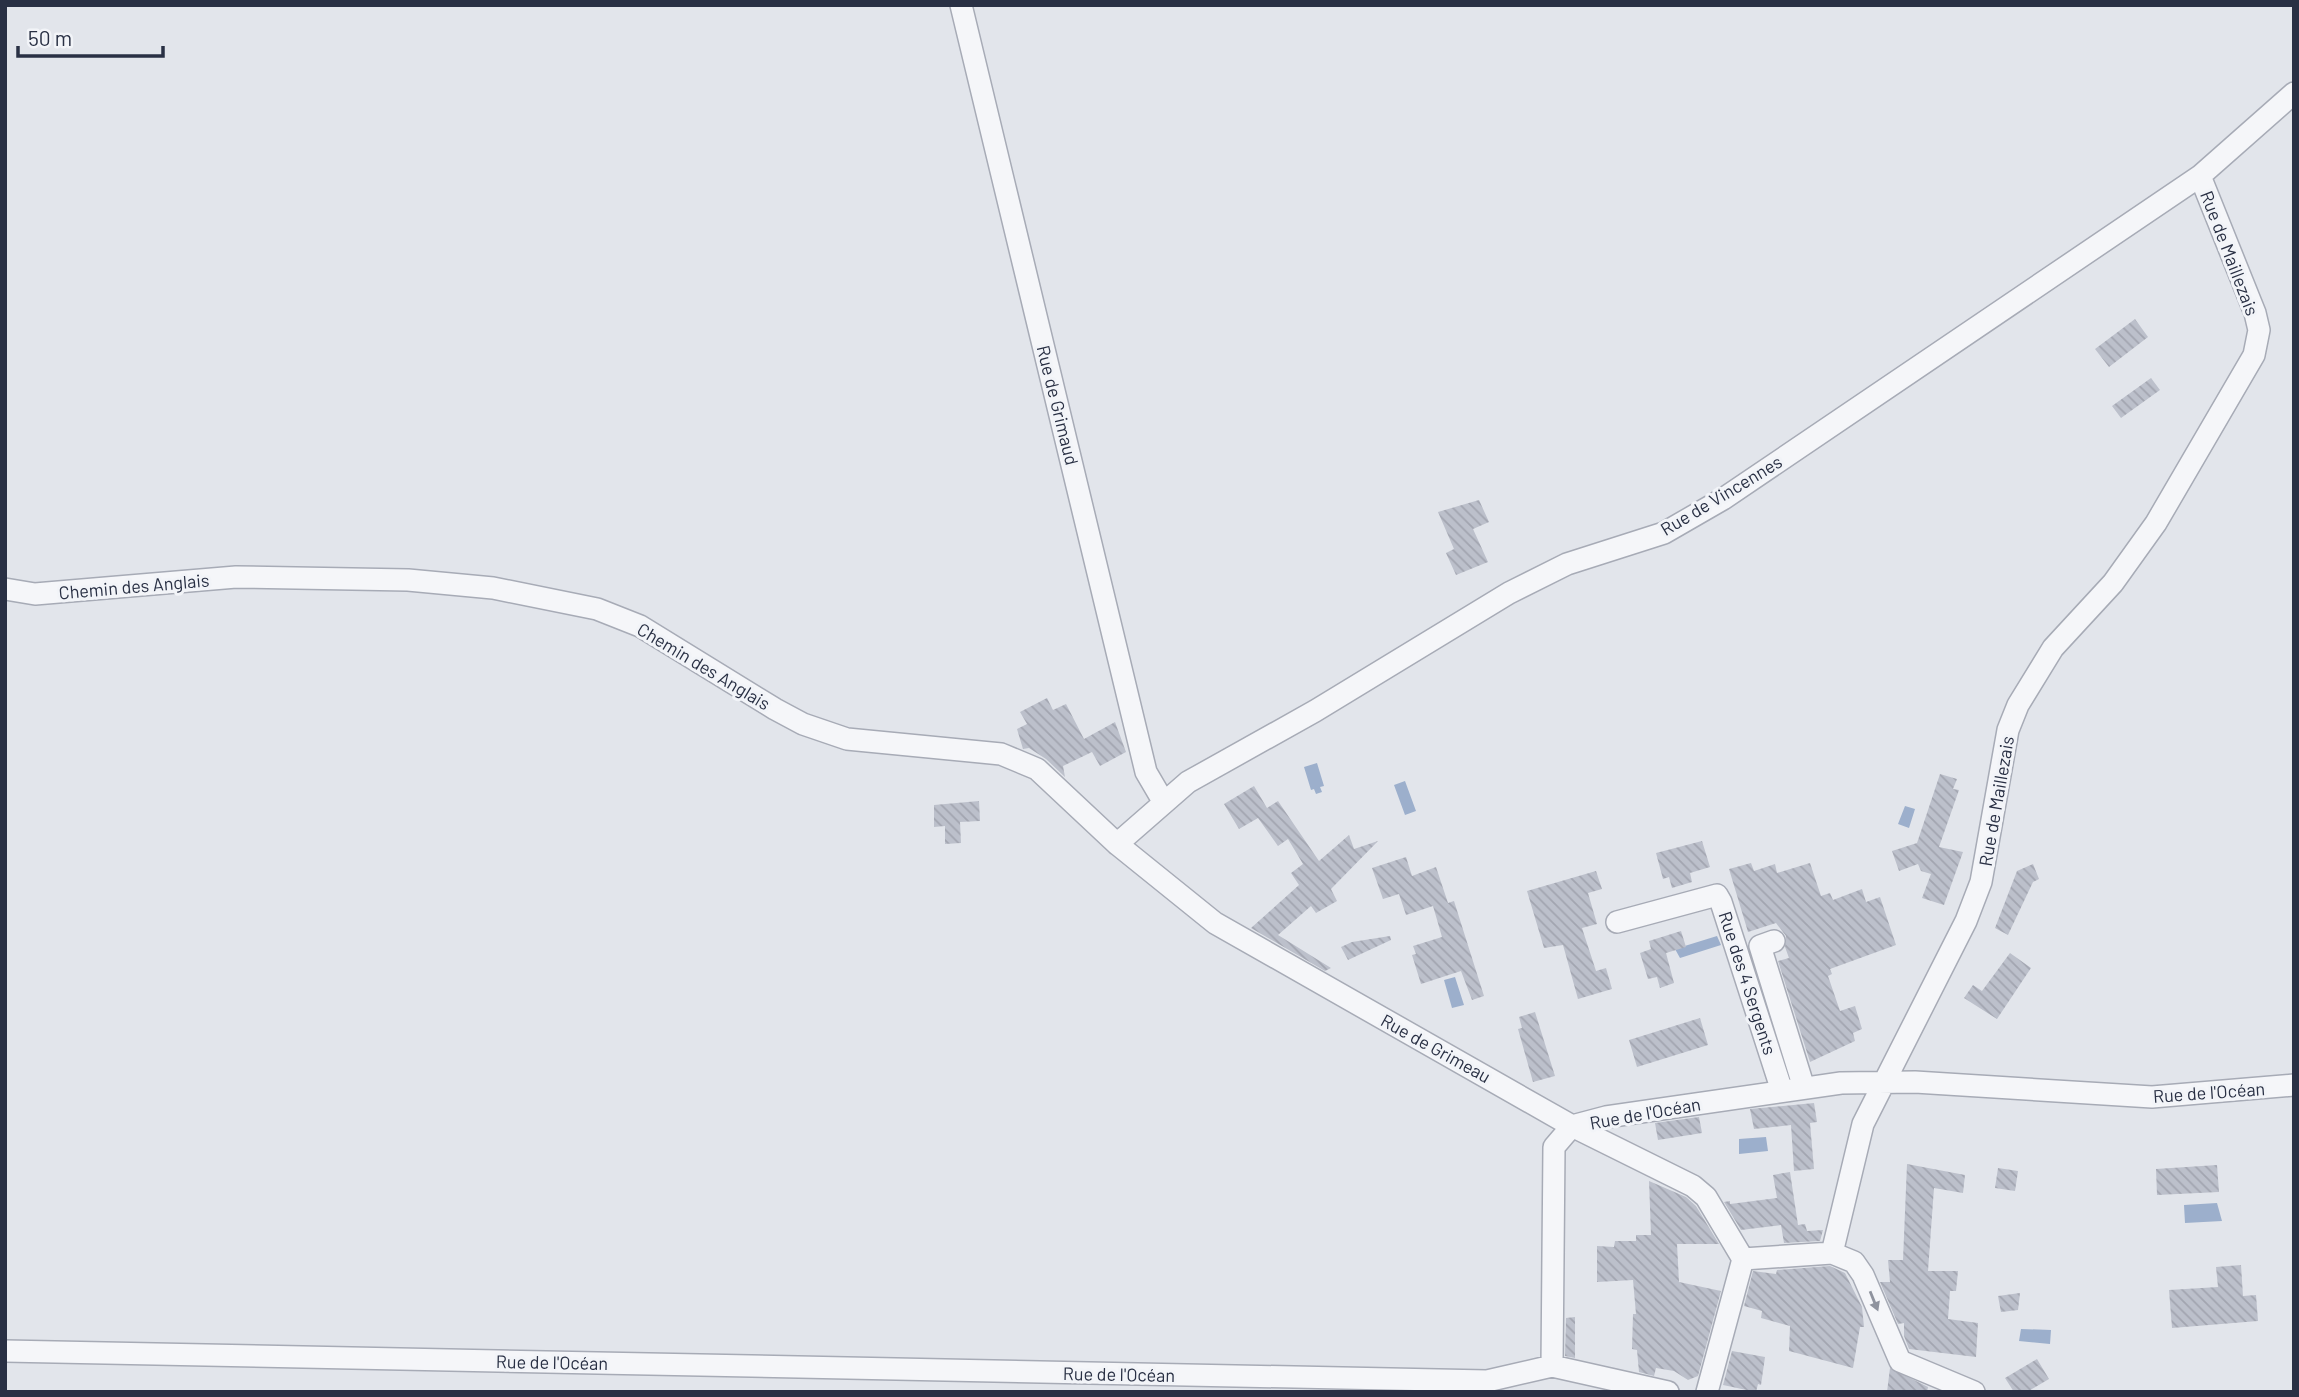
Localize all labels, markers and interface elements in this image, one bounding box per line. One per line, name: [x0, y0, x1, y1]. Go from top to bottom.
scale bar: [18, 14, 163, 58]
text: 50 m: [28, 25, 72, 50]
street label: Rue de Maillezais: [2196, 187, 2264, 319]
street label: Rue de Grimaud: [1032, 343, 1084, 467]
street label: Rue de Vincennes: [1656, 450, 1786, 540]
street label: Chemin des Anglais: [58, 568, 210, 604]
street label: Chemin des Anglais: [634, 618, 774, 714]
street label: Rue de Maillezais: [1974, 734, 2018, 868]
street label: Rue des 4 Sergents: [1714, 909, 1782, 1057]
street label: Rue de Grimeau: [1377, 1009, 1495, 1087]
street label: Rue de l'Océan: [2152, 1077, 2266, 1107]
street label: Rue de l'Océan: [1588, 1092, 1702, 1134]
one-way arrow: [1868, 1291, 1879, 1312]
street label: Rue de l'Océan: [496, 1350, 608, 1374]
street label: Rue de l'Océan: [1063, 1362, 1175, 1386]

